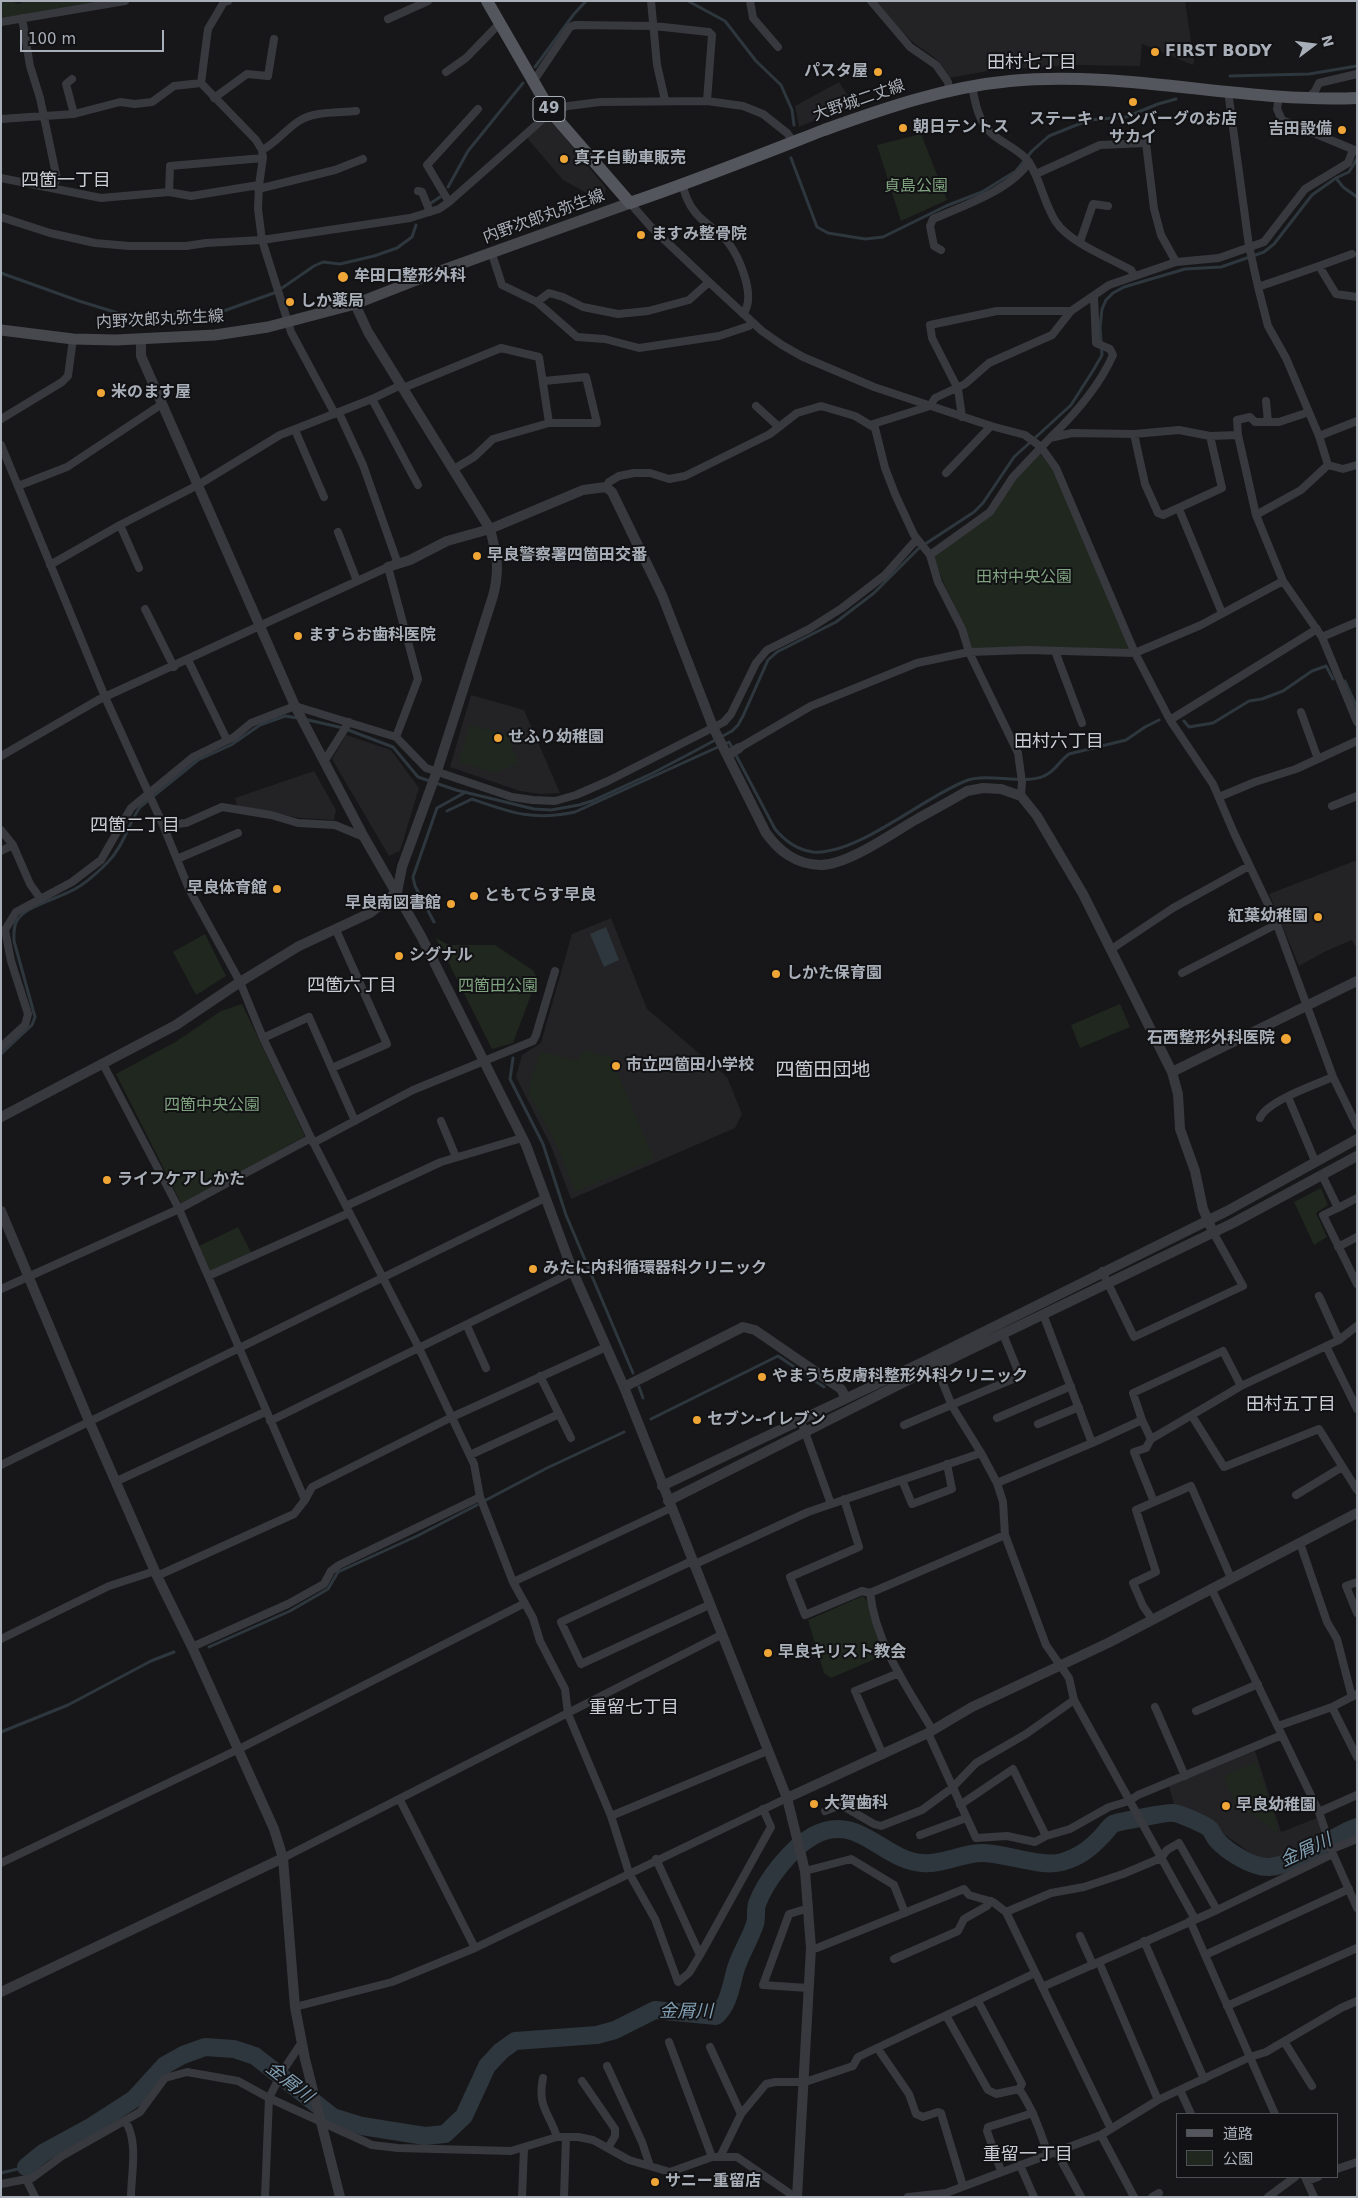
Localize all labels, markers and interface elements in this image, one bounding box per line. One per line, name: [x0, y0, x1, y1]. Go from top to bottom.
scale bar: [22, 20, 166, 52]
north arrow: [1288, 20, 1338, 70]
text: 100 m: [28, 30, 76, 48]
text: N: [1318, 33, 1337, 49]
place label: FIRST BODY: [1165, 42, 1272, 62]
marker: FIRST BODY: [1149, 46, 1161, 58]
district label: 田村七丁目: [987, 52, 1077, 74]
place label: パスタ屋: [804, 62, 868, 82]
marker: パスタ屋: [872, 66, 884, 78]
street label: 大野城二丈線: [810, 76, 908, 126]
road number: 49: [533, 96, 565, 122]
marker: ステーキ・ハンバーグのお店 サカイ: [1127, 96, 1139, 108]
place label: ステーキ・ハンバーグのお店 サカイ: [1029, 110, 1237, 148]
place label: 朝日テントス: [913, 118, 1009, 138]
place label: 吉田設備: [1268, 120, 1332, 140]
marker: 朝日テントス: [897, 122, 909, 134]
marker: 吉田設備: [1336, 124, 1348, 136]
place label: 真子自動車販売: [574, 149, 686, 169]
marker: 真子自動車販売: [558, 153, 570, 165]
district label: 四箇一丁目: [21, 170, 111, 192]
park label: 貞島公園: [884, 177, 948, 197]
street label: 内野次郎丸弥生線: [481, 186, 607, 248]
place label: ますみ整骨院: [651, 225, 747, 245]
marker: ますみ整骨院: [635, 229, 647, 241]
place label: 牟田口整形外科: [354, 267, 466, 287]
marker: 牟田口整形外科: [336, 270, 350, 284]
place label: しか薬局: [300, 292, 364, 312]
marker: しか薬局: [284, 296, 296, 308]
street label: 内野次郎丸弥生線: [96, 307, 224, 333]
place label: 米のます屋: [111, 383, 191, 403]
marker: 米のます屋: [95, 387, 107, 399]
place label: 早良警察署四箇田交番: [487, 546, 647, 566]
marker: 早良警察署四箇田交番: [471, 550, 483, 562]
park label: 田村中央公園: [976, 568, 1072, 588]
place label: ますらお歯科医院: [308, 626, 436, 646]
marker: ますらお歯科医院: [292, 630, 304, 642]
place label: せふり幼稚園: [508, 728, 604, 748]
district label: 田村六丁目: [1014, 731, 1104, 753]
marker: せふり幼稚園: [492, 732, 504, 744]
district label: 四箇二丁目: [90, 815, 180, 837]
place label: 早良体育館: [187, 879, 267, 899]
marker: 早良体育館: [271, 883, 283, 895]
place label: ともてらす早良: [484, 886, 596, 906]
marker: ともてらす早良: [468, 890, 480, 902]
place label: 早良南図書館: [345, 894, 441, 914]
marker: 早良南図書館: [445, 898, 457, 910]
place label: 紅葉幼稚園: [1228, 907, 1308, 927]
marker: 紅葉幼稚園: [1312, 911, 1324, 923]
place label: シグナル: [409, 946, 473, 966]
marker: シグナル: [393, 950, 405, 962]
place label: しかた保育園: [786, 964, 882, 984]
marker: しかた保育園: [770, 968, 782, 980]
district label: 四箇六丁目: [307, 975, 397, 997]
park label: 四箇田公園: [458, 977, 538, 997]
place label: 石西整形外科医院: [1147, 1029, 1275, 1049]
marker: 石西整形外科医院: [1279, 1032, 1293, 1046]
place label: 市立四箇田小学校: [626, 1056, 754, 1076]
marker: 市立四箇田小学校: [610, 1060, 622, 1072]
district label: 四箇田団地: [776, 1060, 870, 1082]
park label: 四箇中央公園: [164, 1096, 260, 1116]
place label: ライフケアしかた: [117, 1170, 245, 1190]
marker: ライフケアしかた: [101, 1174, 113, 1186]
place label: みたに内科循環器科クリニック: [543, 1259, 767, 1279]
marker: みたに内科循環器科クリニック: [527, 1263, 539, 1275]
place label: やまうち皮膚科整形外科クリニック: [772, 1367, 1028, 1387]
marker: やまうち皮膚科整形外科クリニック: [756, 1371, 768, 1383]
district label: 田村五丁目: [1246, 1394, 1336, 1416]
place label: セブン-イレブン: [707, 1410, 826, 1430]
marker: セブン-イレブン: [691, 1414, 703, 1426]
place label: 早良キリスト教会: [778, 1643, 906, 1663]
marker: 早良キリスト教会: [762, 1647, 774, 1659]
district label: 重留七丁目: [589, 1697, 679, 1719]
place label: 大賀歯科: [824, 1794, 888, 1814]
place label: 早良幼稚園: [1236, 1796, 1316, 1816]
marker: 大賀歯科: [808, 1798, 820, 1810]
marker: 早良幼稚園: [1220, 1800, 1232, 1812]
water label: 金屑川: [1277, 1830, 1335, 1872]
water label: 金屑川: [659, 2001, 713, 2023]
water label: 金屑川: [261, 2058, 317, 2108]
legend: [1176, 2113, 1338, 2178]
text: 道路: [1223, 2125, 1253, 2143]
district label: 重留一丁目: [983, 2144, 1073, 2166]
text: 公園: [1223, 2150, 1253, 2168]
place label: サニー重留店: [665, 2172, 761, 2192]
marker: サニー重留店: [649, 2176, 661, 2188]

